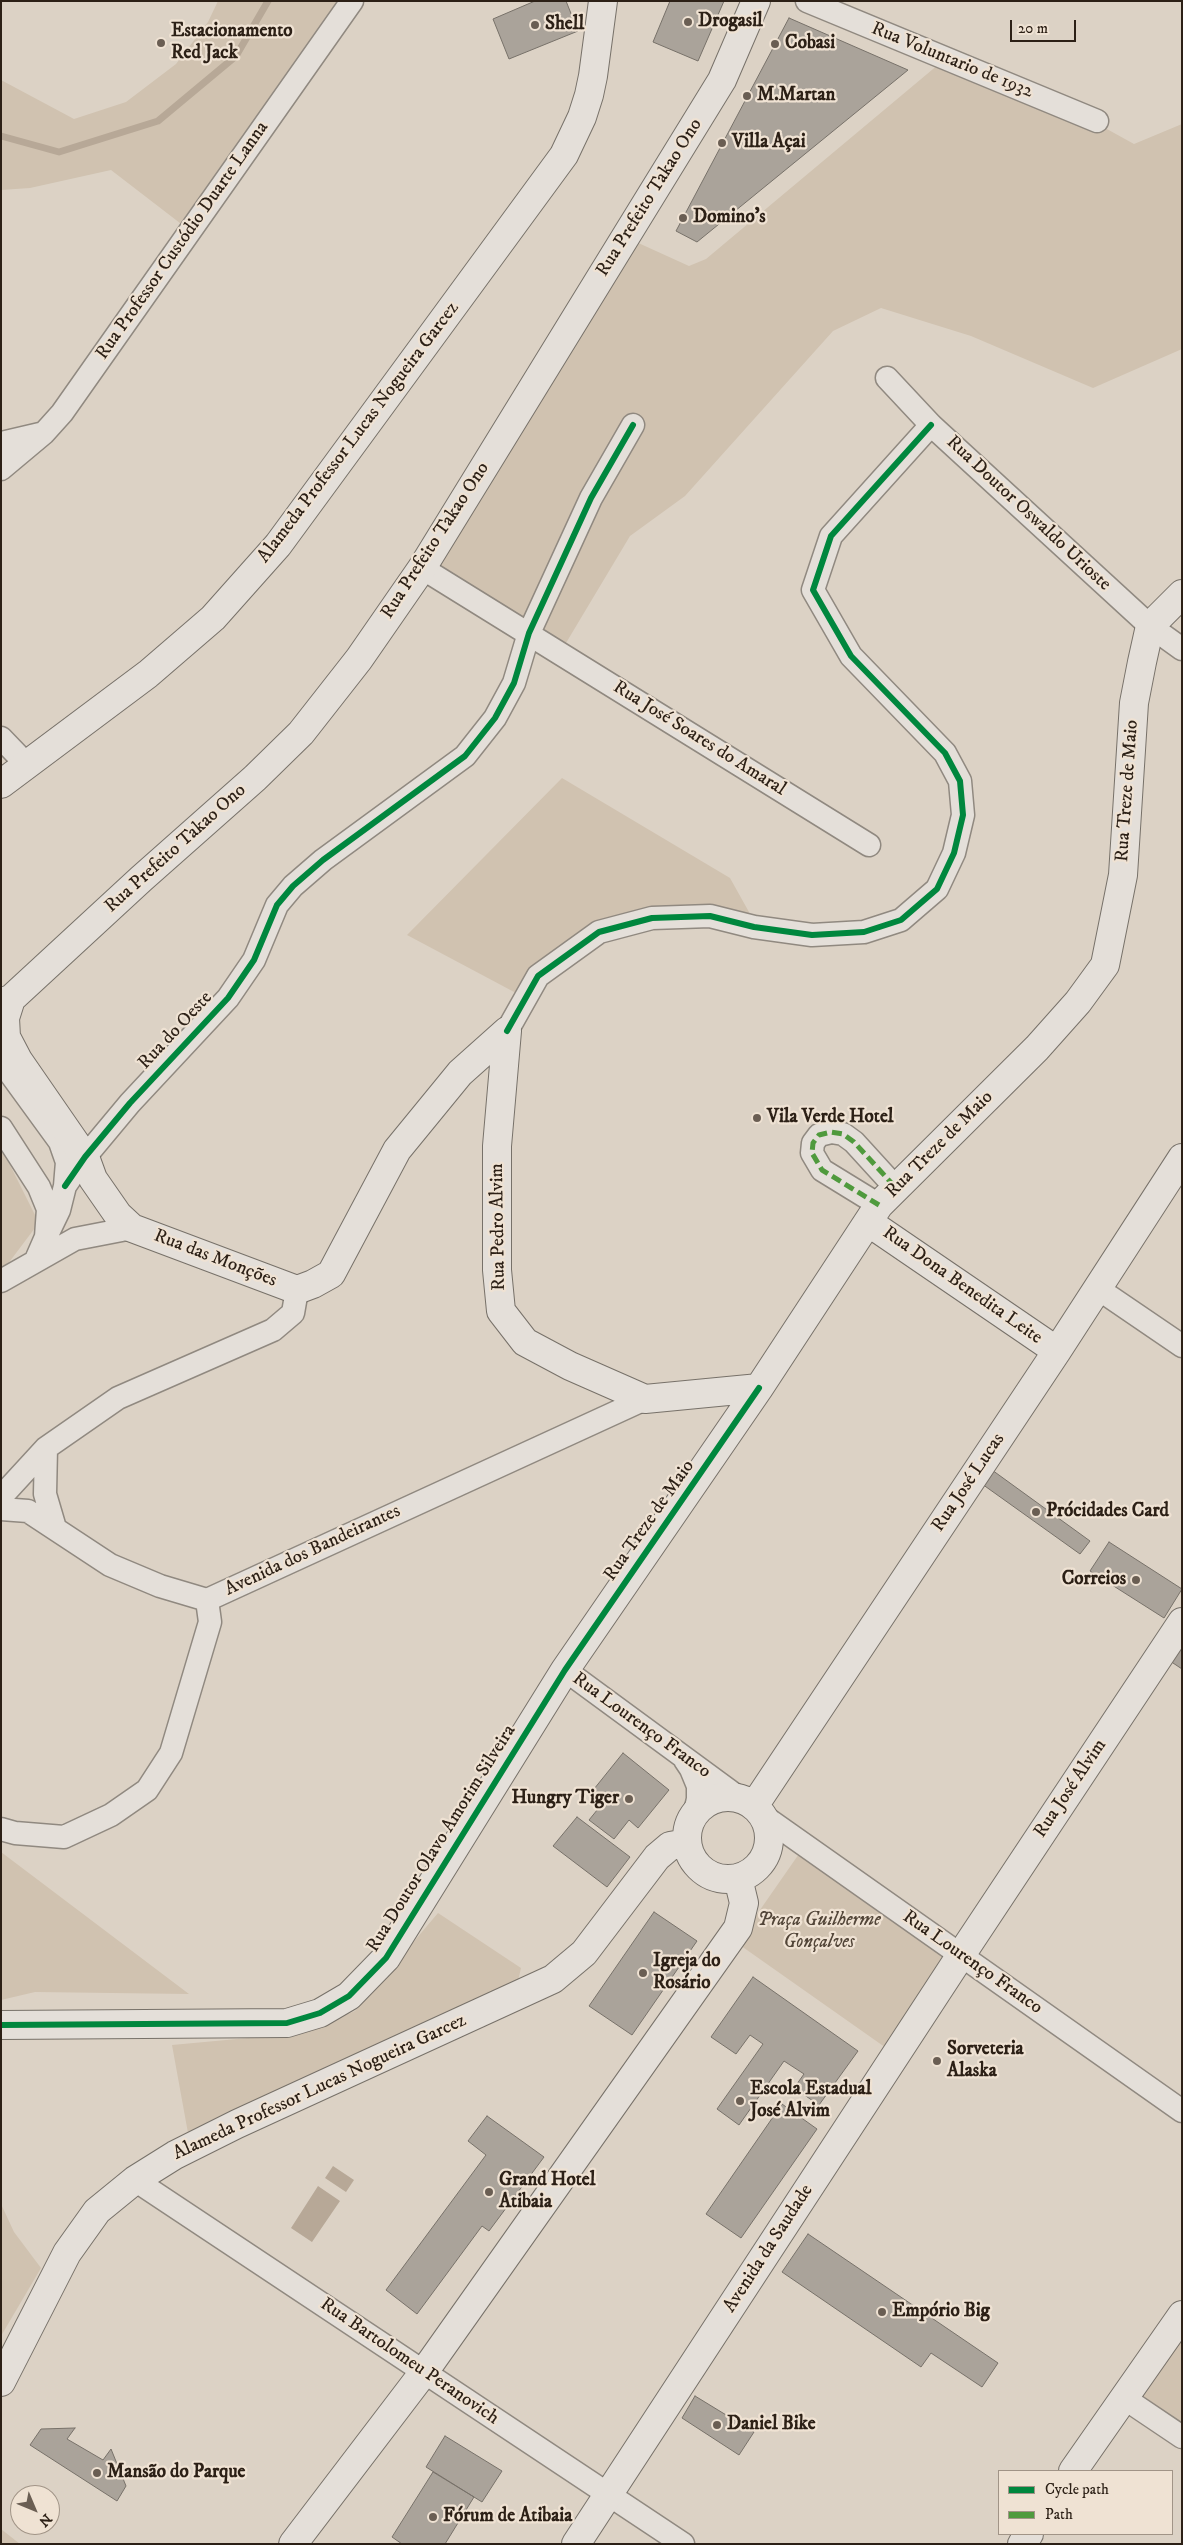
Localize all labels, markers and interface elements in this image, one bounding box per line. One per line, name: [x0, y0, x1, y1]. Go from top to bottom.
scale bar: [1013, 10, 1079, 42]
place label: Drogasil: [698, 11, 763, 33]
place label: Shell: [545, 14, 584, 36]
marker: Drogasil: [682, 16, 694, 28]
street label: Rua Voluntario de 1932: [868, 18, 1036, 104]
marker: Shell: [529, 19, 541, 31]
text: 20 m: [1018, 19, 1048, 38]
place label: Estacionamento Red Jack: [171, 21, 293, 65]
place label: Cobasi: [785, 33, 835, 55]
marker: Estacionamento Red Jack: [155, 37, 167, 49]
marker: Cobasi: [769, 38, 781, 50]
place label: M.Martan: [757, 85, 835, 107]
marker: M.Martan: [741, 90, 753, 102]
street label: Rua Prefeito Takao Ono: [592, 115, 708, 281]
street label: Rua Professor Custódio Duarte Lanna: [92, 118, 274, 364]
place label: Villa Açai: [732, 132, 806, 154]
marker: Villa Açai: [716, 137, 728, 149]
place label: Domino's: [693, 207, 766, 229]
marker: Domino's: [677, 212, 689, 224]
street label: Alameda Professor Lucas Nogueira Garcez: [253, 298, 465, 568]
street label: Rua Doutor Oswaldo Urioste: [941, 432, 1115, 596]
street label: Rua Prefeito Takao Ono: [377, 458, 495, 624]
street label: Rua José Soares do Amaral: [608, 676, 790, 802]
street label: Rua Treze de Maio: [1112, 719, 1144, 863]
street label: Rua Prefeito Takao Ono: [101, 780, 251, 918]
street label: Rua do Oeste: [134, 987, 218, 1075]
street label: Rua Treze de Maio: [882, 1087, 998, 1203]
place label: Vila Verde Hotel: [767, 1107, 894, 1129]
marker: Vila Verde Hotel: [751, 1112, 763, 1124]
street label: Rua Pedro Alvim: [486, 1163, 512, 1291]
street label: Rua Dona Benedita Leite: [878, 1222, 1046, 1350]
street label: Rua das Monções: [150, 1225, 280, 1293]
street label: Rua José Lucas: [928, 1429, 1010, 1537]
street label: Rua Treze de Maio: [600, 1456, 700, 1586]
street label: Avenida dos Bandeirantes: [222, 1500, 404, 1602]
place label: Prócidades Card: [1046, 1501, 1169, 1523]
marker: Prócidades Card: [1030, 1506, 1042, 1518]
place label: Correios: [1062, 1569, 1126, 1591]
marker: Correios: [1130, 1574, 1142, 1586]
street label: Rua Lourenço Franco: [567, 1668, 715, 1784]
street label: Rua Doutor Olavo Amorim Silveira: [362, 1721, 522, 1957]
street label: Rua José Alvim: [1030, 1735, 1112, 1843]
place label: Hungry Tiger: [511, 1788, 619, 1810]
marker: Hungry Tiger: [623, 1793, 635, 1805]
street label: Rua Lourenço Franco: [898, 1906, 1046, 2020]
park label: Praça Guilherme Gonçalves: [757, 1910, 881, 1954]
place label: Igreja do Rosário: [653, 1951, 720, 1995]
marker: Igreja do Rosário: [637, 1967, 649, 1979]
street label: Alameda Professor Lucas Nogueira Garcez: [170, 2010, 470, 2166]
place label: Sorveteria Alaska: [947, 2039, 1024, 2083]
marker: Sorveteria Alaska: [931, 2055, 943, 2067]
place label: Escola Estadual José Alvim: [750, 2079, 871, 2123]
marker: Escola Estadual José Alvim: [734, 2095, 746, 2107]
place label: Grand Hotel Atibaia: [499, 2170, 595, 2214]
street label: Avenida da Saudade: [719, 2181, 819, 2317]
marker: Grand Hotel Atibaia: [483, 2186, 495, 2198]
street label: Rua Bartolomeu Peranovich: [315, 2294, 503, 2430]
place label: Empório Big: [892, 2301, 990, 2323]
marker: Empório Big: [876, 2306, 888, 2318]
place label: Daniel Bike: [727, 2414, 816, 2436]
marker: Daniel Bike: [711, 2419, 723, 2431]
place label: Mansão do Parque: [107, 2462, 245, 2484]
marker: Mansão do Parque: [91, 2467, 103, 2479]
legend: [998, 2470, 1173, 2535]
text: Cycle path: [1045, 2480, 1109, 2499]
north arrow: [10, 2485, 60, 2535]
text: Path: [1045, 2505, 1073, 2524]
place label: Fórum de Atibaia: [443, 2506, 572, 2528]
text: N: [34, 2509, 55, 2530]
marker: Fórum de Atibaia: [427, 2511, 439, 2523]

